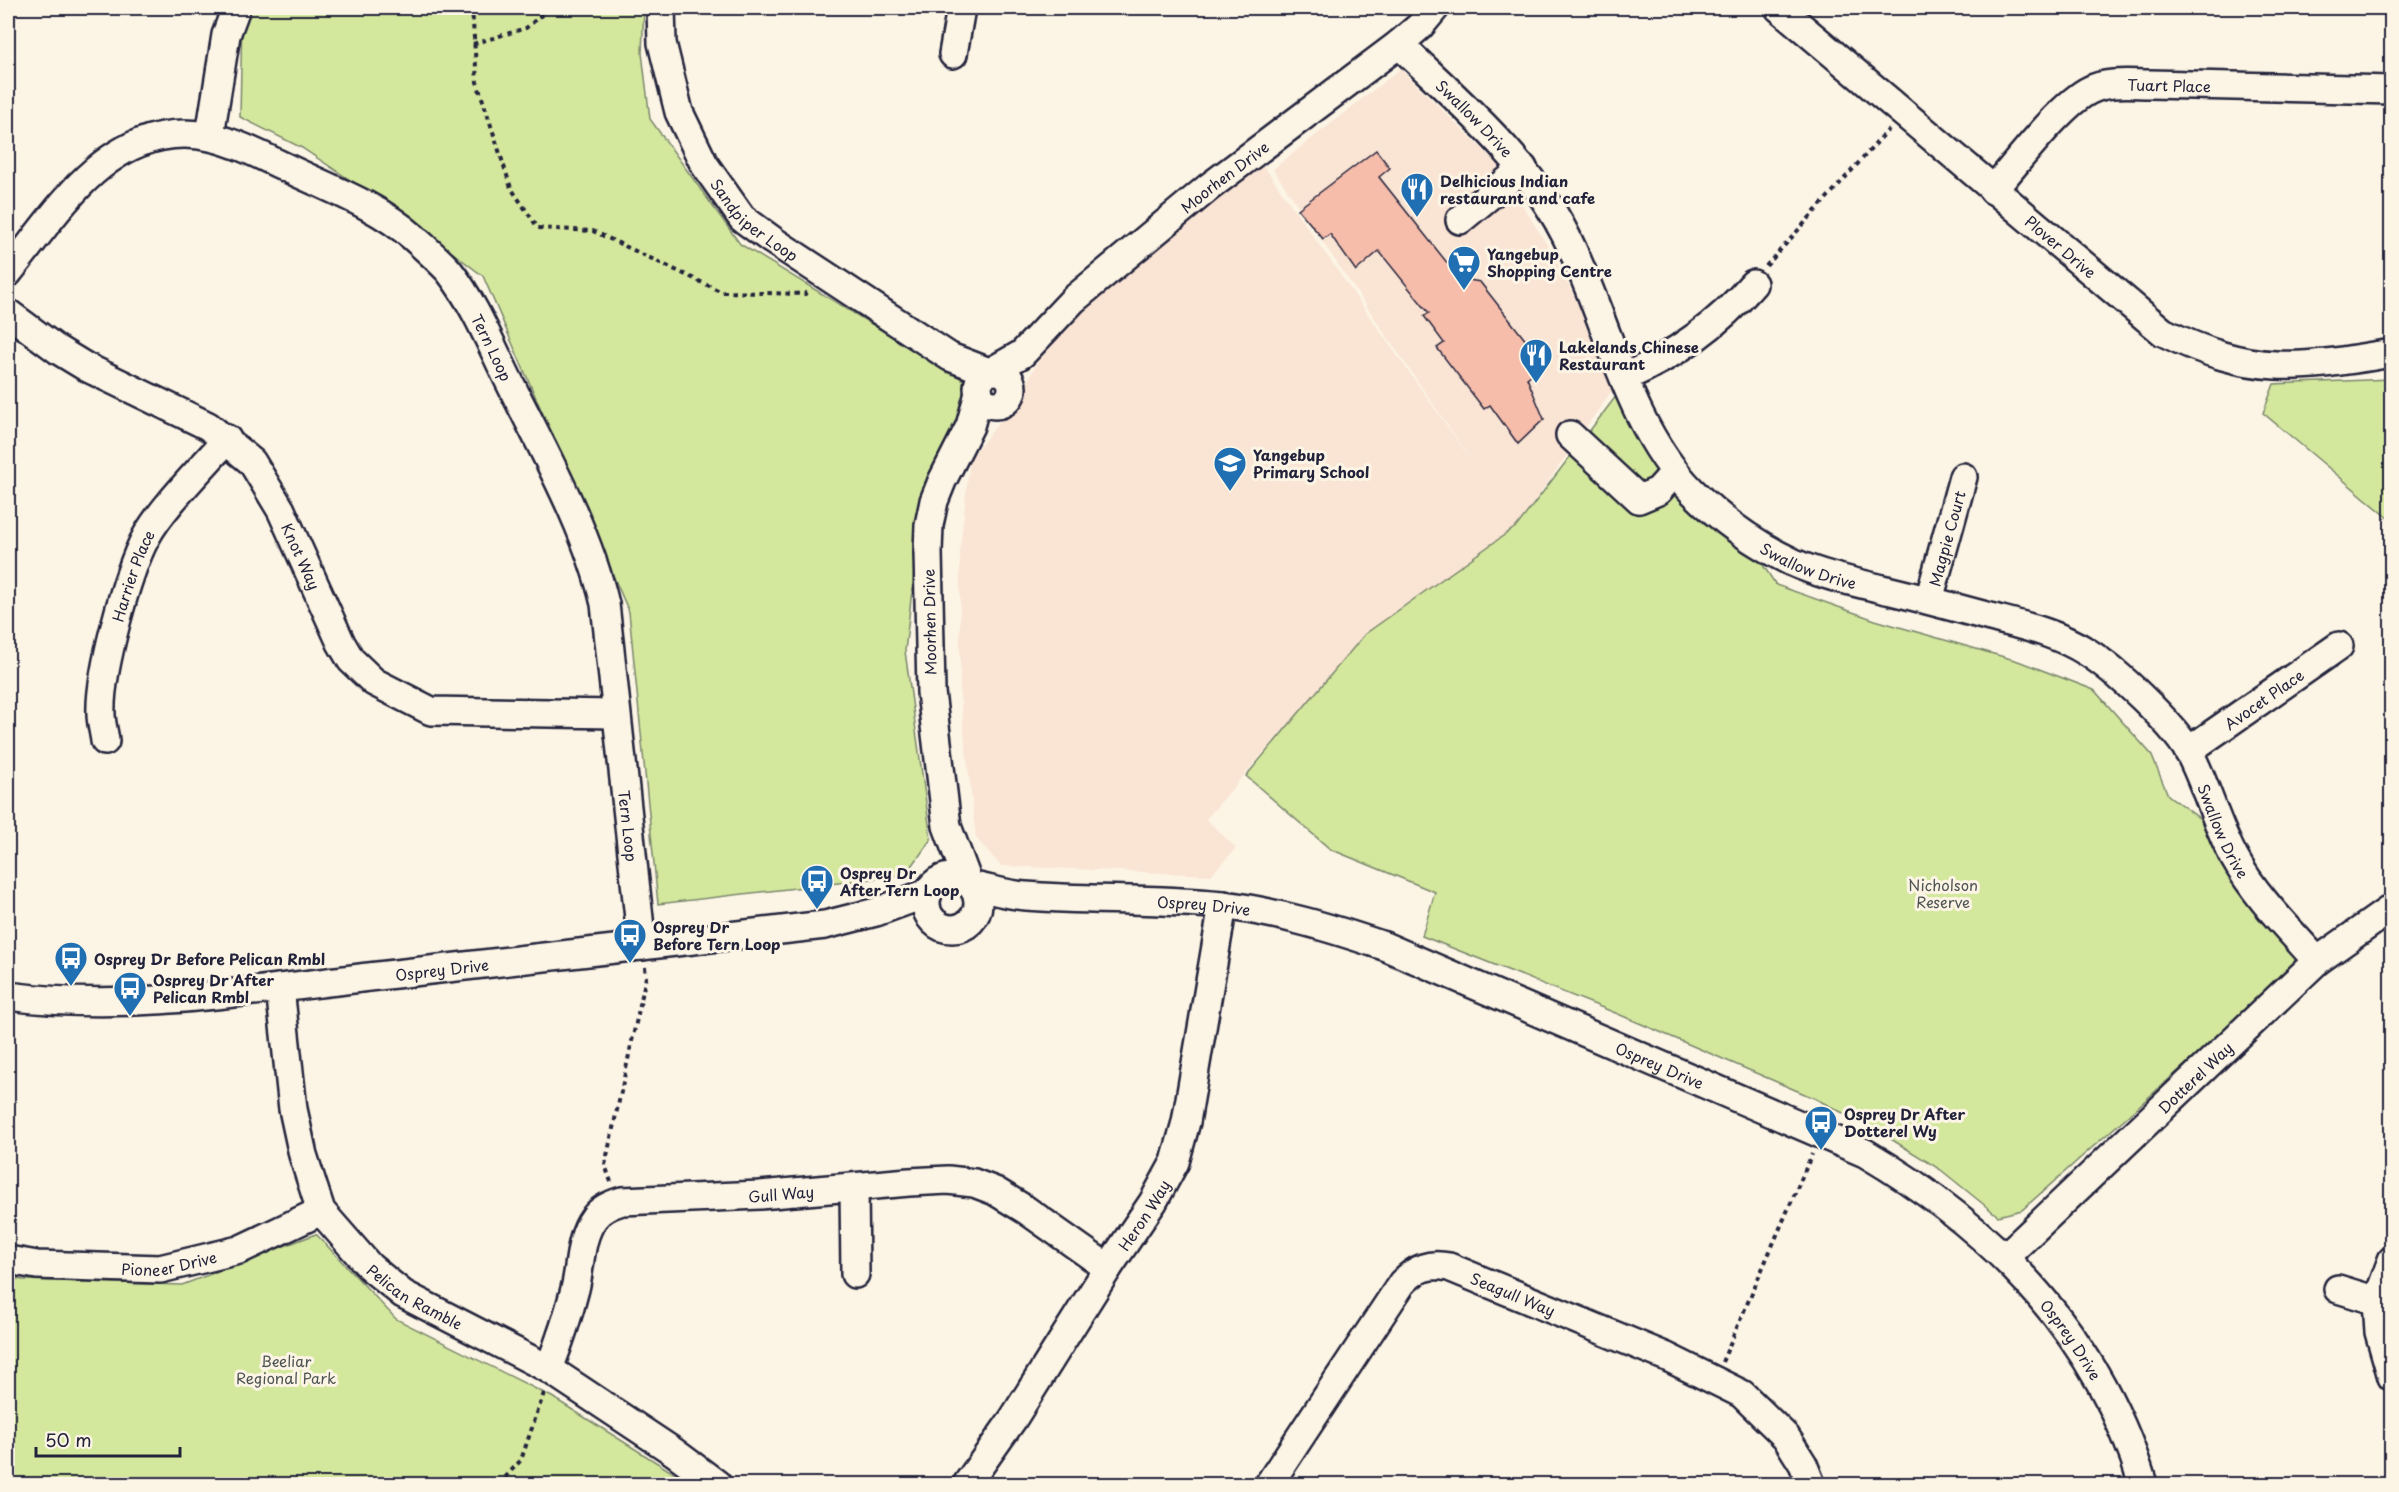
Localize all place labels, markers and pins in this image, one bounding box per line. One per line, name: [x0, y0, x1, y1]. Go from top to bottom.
place label: Delhicious Indian restaurant and cafe: [1440, 169, 1595, 209]
restaurant icon: Delhicious Indian restaurant and cafe: [1399, 171, 1435, 218]
place label: Yangebup Shopping Centre: [1487, 242, 1612, 282]
supermarket icon: Yangebup Shopping Centre: [1446, 244, 1482, 291]
place label: Lakelands Chinese Restaurant: [1559, 335, 1699, 375]
restaurant icon: Lakelands Chinese Restaurant: [1518, 337, 1554, 384]
place label: Yangebup Primary School: [1253, 443, 1369, 483]
school or university icon: Yangebup Primary School: [1212, 445, 1248, 492]
place label: Osprey Dr After Tern Loop: [839, 861, 959, 901]
bus stop icon: Osprey Dr After Tern Loop: [799, 863, 835, 910]
place label: Osprey Dr Before Tern Loop: [653, 915, 781, 955]
bus stop icon: Osprey Dr Before Tern Loop: [612, 917, 648, 964]
bus stop icon: Osprey Dr Before Pelican Rmbl: [53, 940, 89, 987]
place label: Osprey Dr Before Pelican Rmbl: [94, 947, 325, 970]
place label: Osprey Dr After Pelican Rmbl: [153, 968, 275, 1008]
bus stop icon: Osprey Dr After Pelican Rmbl: [112, 970, 148, 1017]
place label: Osprey Dr After Dotterel Wy: [1844, 1102, 1966, 1142]
bus stop icon: Osprey Dr After Dotterel Wy: [1803, 1104, 1839, 1151]

